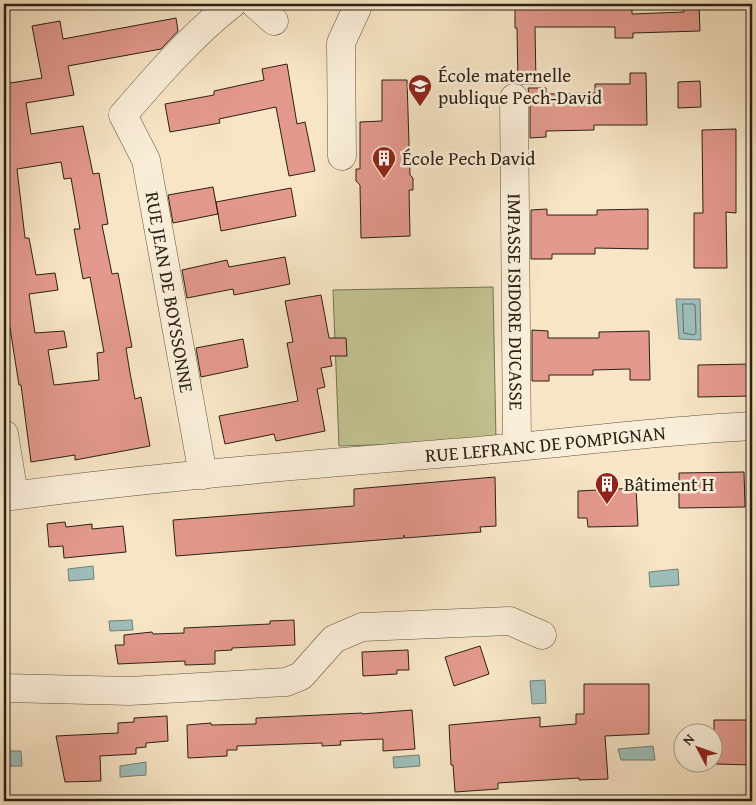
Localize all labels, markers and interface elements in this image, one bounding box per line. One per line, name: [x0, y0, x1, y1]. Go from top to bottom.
place label: École maternelle publique Pech-David: [438, 61, 603, 111]
school or university icon: École maternelle publique Pech-David: [407, 73, 433, 107]
place label: École Pech David: [402, 144, 536, 172]
building icon: École Pech David: [371, 145, 397, 179]
street label: RUE JEAN DE BOYSSONNE: [139, 189, 202, 395]
street label: IMPASSE ISIDORE DUCASSE: [501, 193, 531, 411]
street label: RUE LEFRANC DE POMPIGNAN: [424, 418, 667, 469]
place label: Bâtiment H: [624, 470, 714, 498]
building icon: Bâtiment H: [594, 471, 620, 505]
north arrow: [674, 722, 724, 772]
text: N: [678, 729, 699, 750]

